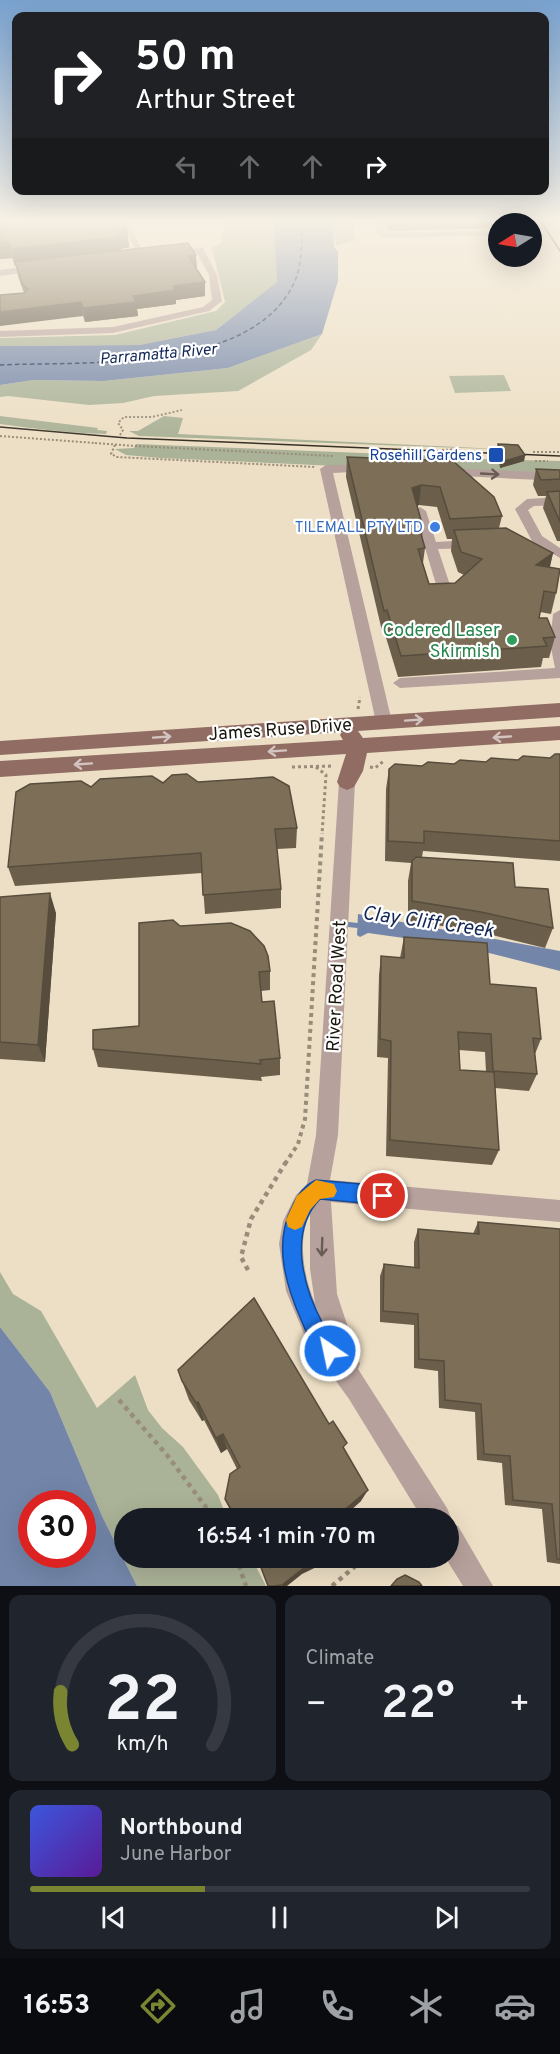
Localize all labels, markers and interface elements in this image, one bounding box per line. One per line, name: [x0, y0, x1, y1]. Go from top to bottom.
text: 50 m: [135, 32, 236, 85]
icon: right: [36, 36, 114, 114]
text: Arthur Street: [135, 84, 296, 118]
icon: left: [170, 150, 203, 183]
icon: ahead: [233, 150, 266, 183]
icon: ahead: [296, 150, 329, 183]
icon: right: [359, 150, 392, 183]
north arrow: [488, 213, 542, 267]
map controls: [488, 213, 542, 267]
water label: Parramatta River: [99, 340, 220, 370]
marker: Rosehill Gardens: [487, 446, 505, 464]
place label: Rosehill Gardens: [370, 447, 482, 466]
one-way arrow: [479, 469, 499, 480]
place label: TILEMALL PTY LTD: [295, 519, 423, 538]
marker: TILEMALL PTY LTD: [428, 520, 442, 534]
place label: Codered Laser Skirmish: [382, 620, 500, 664]
marker: Codered Laser Skirmish: [505, 633, 519, 647]
street label: James Ruse Drive: [208, 714, 353, 747]
one-way arrow: [403, 714, 423, 725]
one-way arrow: [152, 732, 172, 743]
one-way arrow: [492, 732, 512, 743]
one-way arrow: [268, 746, 288, 757]
one-way arrow: [73, 758, 93, 769]
water label: Clay Cliff Creek: [360, 901, 496, 945]
street label: River Road West: [323, 920, 352, 1052]
pin: [357, 1170, 408, 1221]
icon: arrive: [366, 1179, 399, 1212]
one-way arrow: [317, 1237, 328, 1257]
position arrow: [298, 1319, 362, 1383]
speed limit sign: 30: [18, 1490, 96, 1568]
text: 16:54 · 1 min · 70 m: [197, 1524, 376, 1551]
text: Climate: [306, 1646, 374, 1672]
text: 22: [104, 1664, 180, 1743]
text: 22°: [381, 1677, 455, 1734]
text: −: [306, 1685, 327, 1727]
text: +: [509, 1685, 530, 1727]
text: km/h: [116, 1731, 168, 1758]
text: Northbound: [120, 1815, 243, 1842]
text: June Harbor: [120, 1842, 232, 1868]
icon: previous: [97, 1901, 130, 1934]
icon: pause: [263, 1901, 296, 1934]
icon: next: [430, 1901, 463, 1934]
icon: directions: [137, 1985, 179, 2027]
icon: music: [227, 1985, 269, 2027]
icon: phone: [316, 1985, 358, 2027]
icon: climate: [405, 1985, 447, 2027]
icon: car: [494, 1985, 536, 2027]
text: 16:53: [24, 1989, 90, 2023]

